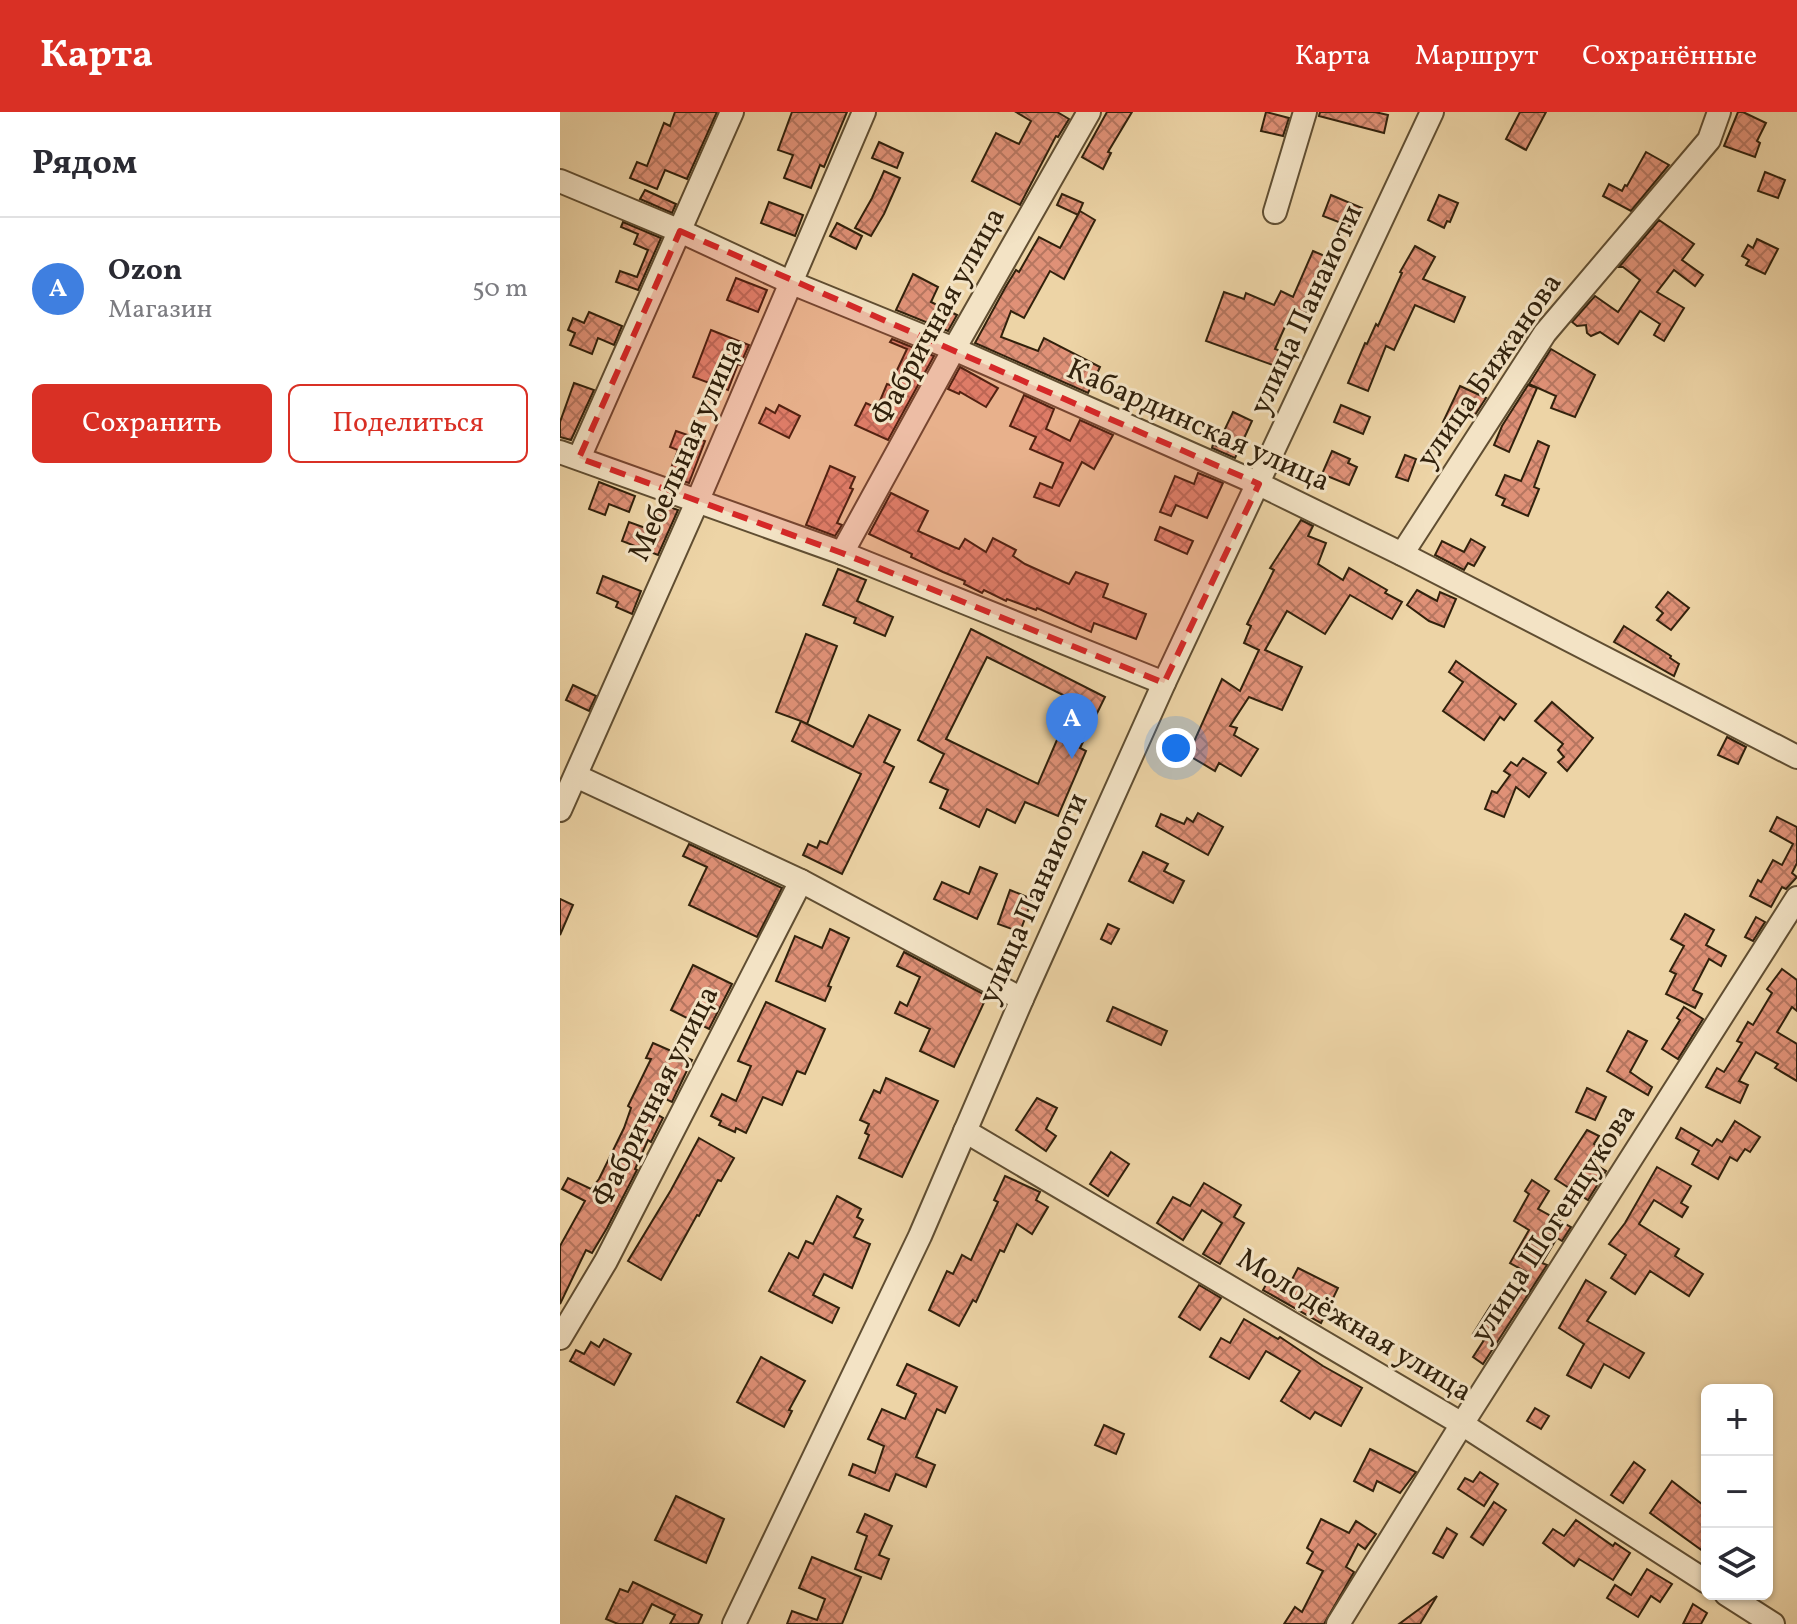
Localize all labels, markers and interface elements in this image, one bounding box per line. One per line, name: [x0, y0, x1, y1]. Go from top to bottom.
text: Карта: [40, 30, 153, 83]
text: Карта: [1295, 37, 1371, 76]
text: Маршрут: [1415, 37, 1538, 76]
text: Сохранённые: [1582, 37, 1757, 76]
text: Рядом: [32, 141, 137, 188]
street label: улица Панаиоти: [1240, 198, 1374, 422]
street label: Фабричная улица: [861, 200, 1017, 434]
text: Ozon: [108, 250, 182, 292]
street label: улица Бижанова: [1407, 265, 1573, 477]
text: A: [49, 271, 67, 307]
text: 50 m: [472, 271, 528, 307]
text: Магазин: [108, 292, 212, 328]
street label: Мебельная улица: [619, 332, 755, 568]
street label: Кабардинская улица: [1060, 349, 1336, 503]
button: Сохранить: [32, 384, 272, 463]
button: Поделиться: [288, 384, 528, 463]
pin: A: [1046, 693, 1098, 759]
your location: [1156, 728, 1196, 768]
street label: улица Панаиоти: [969, 787, 1099, 1011]
street label: Фабричная улица: [582, 979, 730, 1215]
street label: улица Шогенцукова: [1461, 1096, 1647, 1352]
street label: Молодёжная улица: [1228, 1239, 1480, 1413]
map controls: [1701, 1384, 1773, 1600]
button: +: [1701, 1384, 1773, 1456]
button: −: [1701, 1456, 1773, 1528]
button: layers: [1701, 1528, 1773, 1600]

